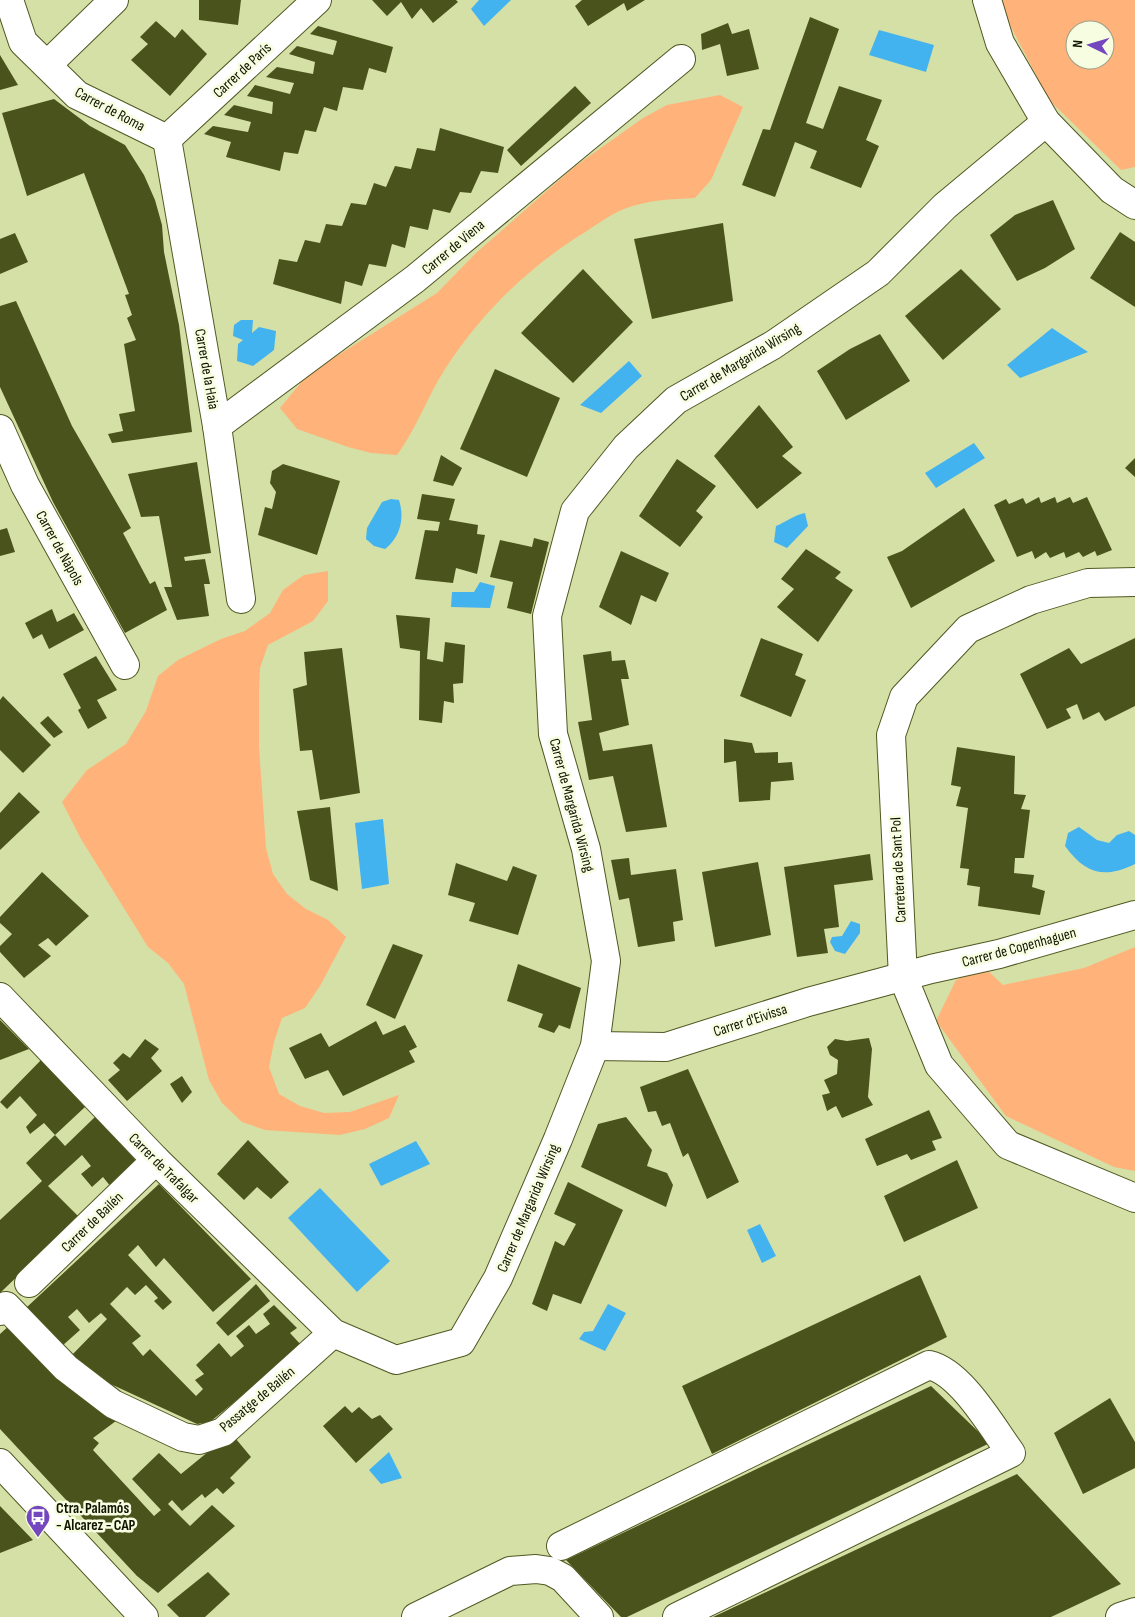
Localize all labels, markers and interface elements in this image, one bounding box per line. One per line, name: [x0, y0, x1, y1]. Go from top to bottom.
north arrow: [1065, 20, 1115, 70]
street label: Carrer de París: [209, 39, 275, 102]
text: N: [1069, 39, 1086, 48]
street label: Carrer de Roma: [71, 83, 148, 136]
street label: Carrer de Viena: [418, 215, 489, 279]
street label: Carrer de Margarida Wirsing: [676, 319, 804, 406]
street label: Carrer de la Haia: [190, 327, 223, 411]
street label: Carrer de Nàpols: [31, 508, 88, 589]
street label: Carrer de Margarida Wirsing: [545, 736, 598, 874]
street label: Carretera de Sant Pol: [886, 817, 911, 923]
street label: Carrer de Copenhaguen: [960, 923, 1078, 972]
street label: Carrer d'Eivissa: [711, 1000, 790, 1041]
street label: Carrer de Trafalgar: [124, 1129, 203, 1208]
street label: Carrer de Margarida Wirsing: [493, 1141, 564, 1275]
street label: Carrer de Bailén: [57, 1188, 127, 1257]
street label: Passatge de Bailén: [216, 1362, 299, 1436]
place label: Ctra. Palamós - Alcarez - CAP: [56, 1499, 136, 1535]
bus stop icon: Ctra. Palamós - Alcarez - CAP: [25, 1504, 51, 1538]

